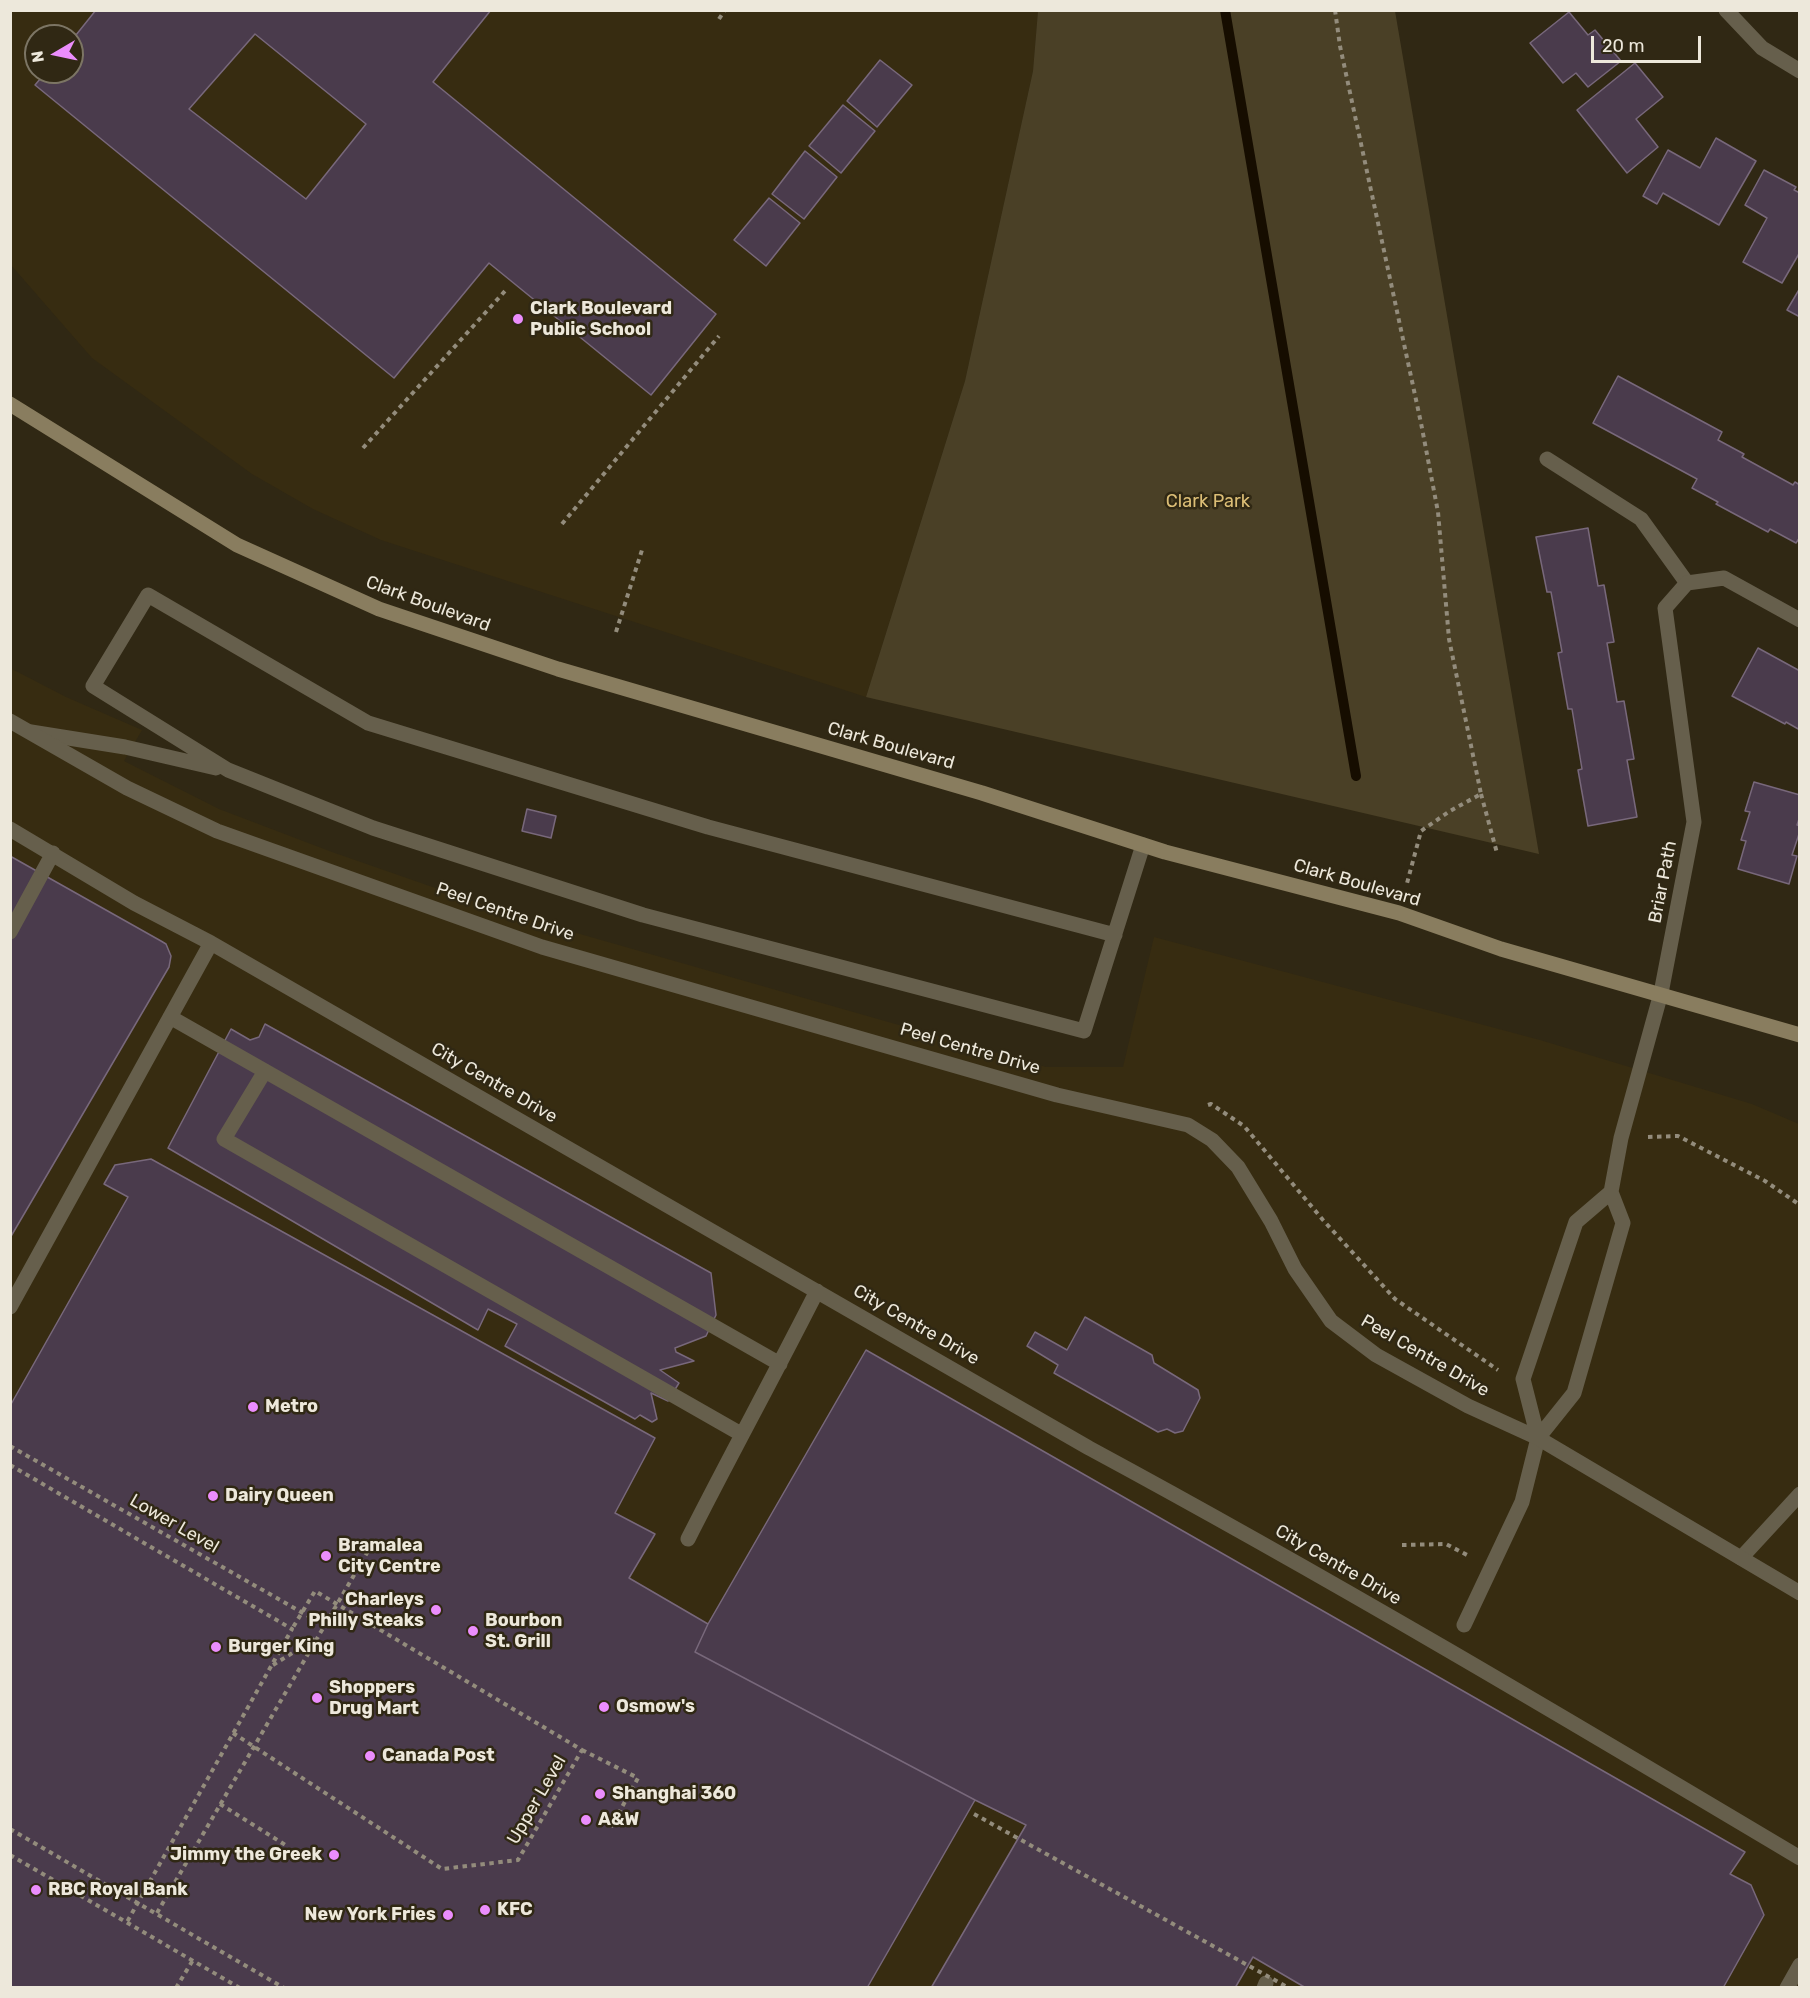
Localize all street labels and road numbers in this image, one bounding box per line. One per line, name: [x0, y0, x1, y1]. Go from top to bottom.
street label: Clark Boulevard: [363, 571, 493, 637]
street label: Clark Boulevard: [825, 718, 957, 774]
street label: Briar Path: [1644, 839, 1682, 925]
street label: Clark Boulevard: [1291, 855, 1423, 911]
street label: Peel Centre Drive: [433, 878, 577, 946]
street label: Peel Centre Drive: [897, 1019, 1043, 1079]
street label: City Centre Drive: [427, 1038, 561, 1128]
street label: City Centre Drive: [849, 1280, 983, 1370]
street label: Peel Centre Drive: [1357, 1310, 1493, 1402]
street label: Lower Level: [126, 1490, 222, 1558]
street label: City Centre Drive: [1271, 1520, 1405, 1610]
street label: Upper Level: [503, 1752, 571, 1848]

